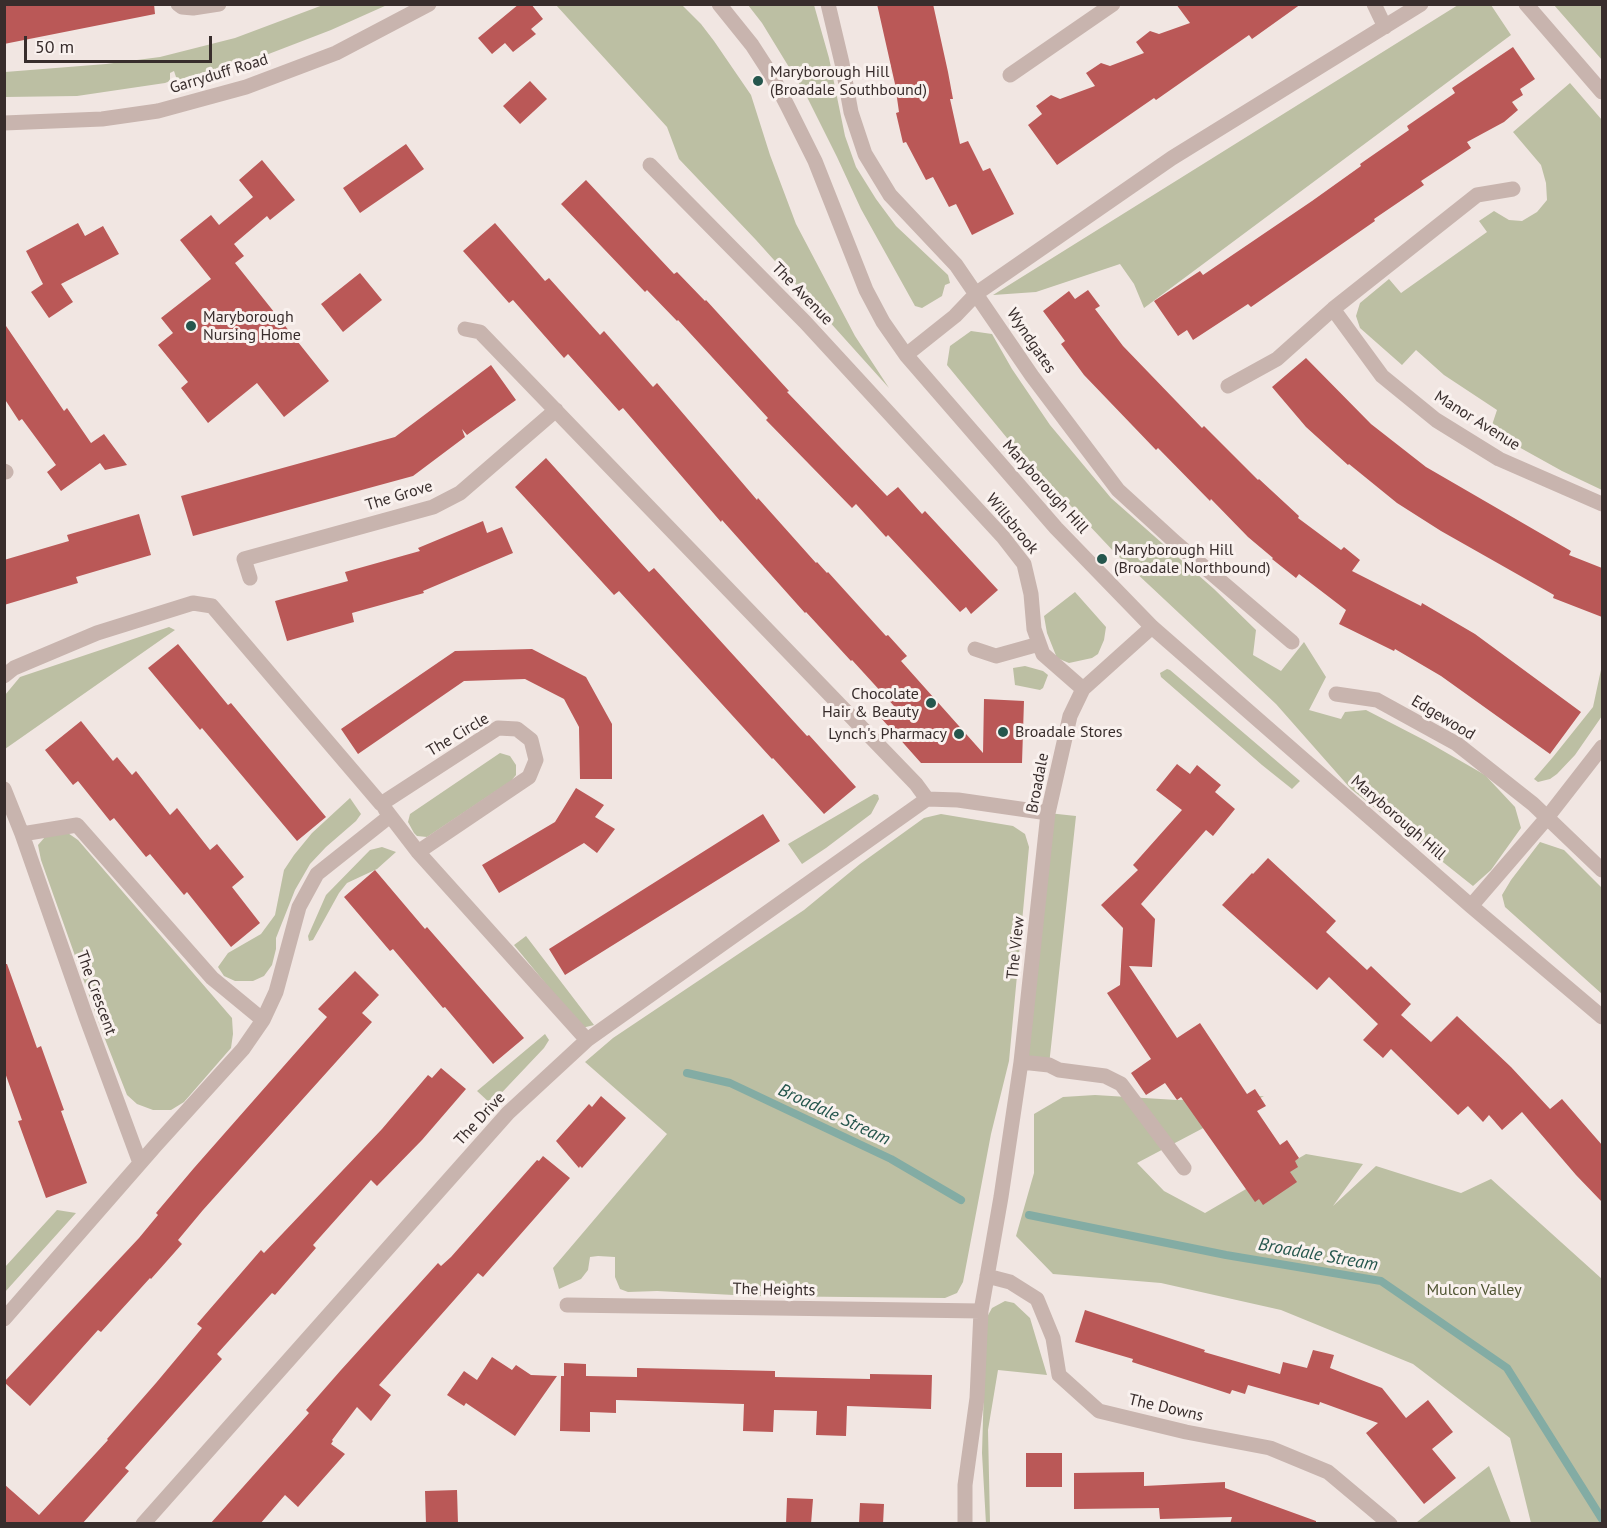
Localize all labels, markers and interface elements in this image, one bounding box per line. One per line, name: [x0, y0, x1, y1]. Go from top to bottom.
scale bar: [27, 24, 214, 62]
text: 50 m: [35, 35, 74, 58]
street label: Garryduff Road: [168, 50, 270, 98]
place label: Maryborough Hill (Broadale Southbound): [770, 62, 927, 100]
marker: Maryborough Hill (Broadale Southbound): [751, 74, 765, 88]
street label: The Avenue: [767, 259, 837, 329]
street label: Wyndgates: [1002, 305, 1060, 377]
place label: Maryborough Nursing Home: [203, 307, 301, 345]
marker: Maryborough Nursing Home: [184, 319, 198, 333]
street label: Manor Avenue: [1431, 387, 1523, 455]
street label: Maryborough Hill: [998, 436, 1092, 538]
street label: The Grove: [363, 477, 435, 515]
street label: Willsbrook: [982, 490, 1042, 558]
place label: Maryborough Hill (Broadale Northbound): [1114, 540, 1271, 578]
marker: Maryborough Hill (Broadale Northbound): [1095, 552, 1109, 566]
place label: Chocolate Hair & Beauty: [822, 684, 919, 722]
street label: Edgewood: [1408, 691, 1478, 745]
marker: Chocolate Hair & Beauty: [924, 696, 938, 710]
street label: The Circle: [424, 709, 492, 761]
place label: Broadale Stores: [1015, 722, 1123, 742]
place label: Lynch's Pharmacy: [828, 724, 947, 744]
marker: Broadale Stores: [996, 725, 1010, 739]
marker: Lynch's Pharmacy: [952, 727, 966, 741]
street label: Broadale: [1023, 751, 1053, 815]
street label: Maryborough Hill: [1347, 772, 1449, 864]
street label: The View: [1003, 916, 1029, 980]
street label: The Crescent: [72, 948, 120, 1038]
water label: Broadale Stream: [775, 1080, 893, 1150]
street label: The Drive: [451, 1088, 509, 1150]
water label: Broadale Stream: [1257, 1234, 1379, 1276]
street label: The Heights: [732, 1280, 816, 1300]
park label: Mulcon Valley: [1426, 1280, 1522, 1300]
street label: The Downs: [1127, 1390, 1205, 1426]

